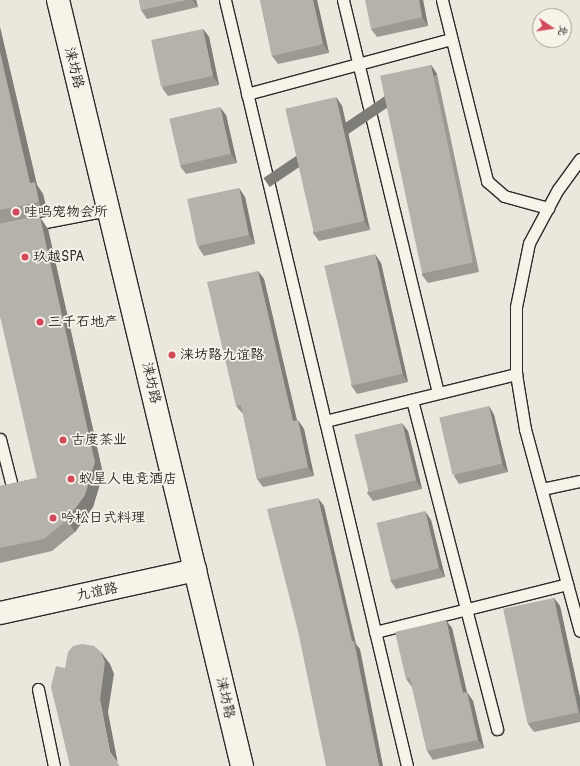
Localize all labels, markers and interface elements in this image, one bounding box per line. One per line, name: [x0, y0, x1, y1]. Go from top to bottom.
north arrow: [532, 8, 572, 48]
text: 北: [556, 24, 571, 37]
street label: 涞坊路: [61, 46, 87, 90]
place label: 哇呜宠物会所: [24, 204, 108, 220]
marker: 哇呜宠物会所: [11, 207, 21, 217]
place label: 玖越SPA: [33, 249, 84, 265]
marker: 玖越SPA: [20, 252, 30, 262]
place label: 三千石地产: [48, 314, 118, 330]
marker: 三千石地产: [35, 317, 45, 327]
place label: 涞坊路九谊路: [180, 347, 264, 363]
marker: 涞坊路九谊路: [167, 350, 177, 360]
street label: 涞坊路: [138, 361, 164, 405]
place label: 古度茶业: [71, 432, 127, 448]
marker: 古度茶业: [58, 435, 68, 445]
place label: 蚁星人电竞酒店: [79, 471, 177, 487]
marker: 蚁星人电竞酒店: [66, 474, 76, 484]
place label: 吟松日式料理: [61, 510, 145, 526]
marker: 吟松日式料理: [48, 513, 58, 523]
street label: 九谊路: [75, 579, 119, 605]
street label: 涞坊路: [212, 676, 238, 720]

